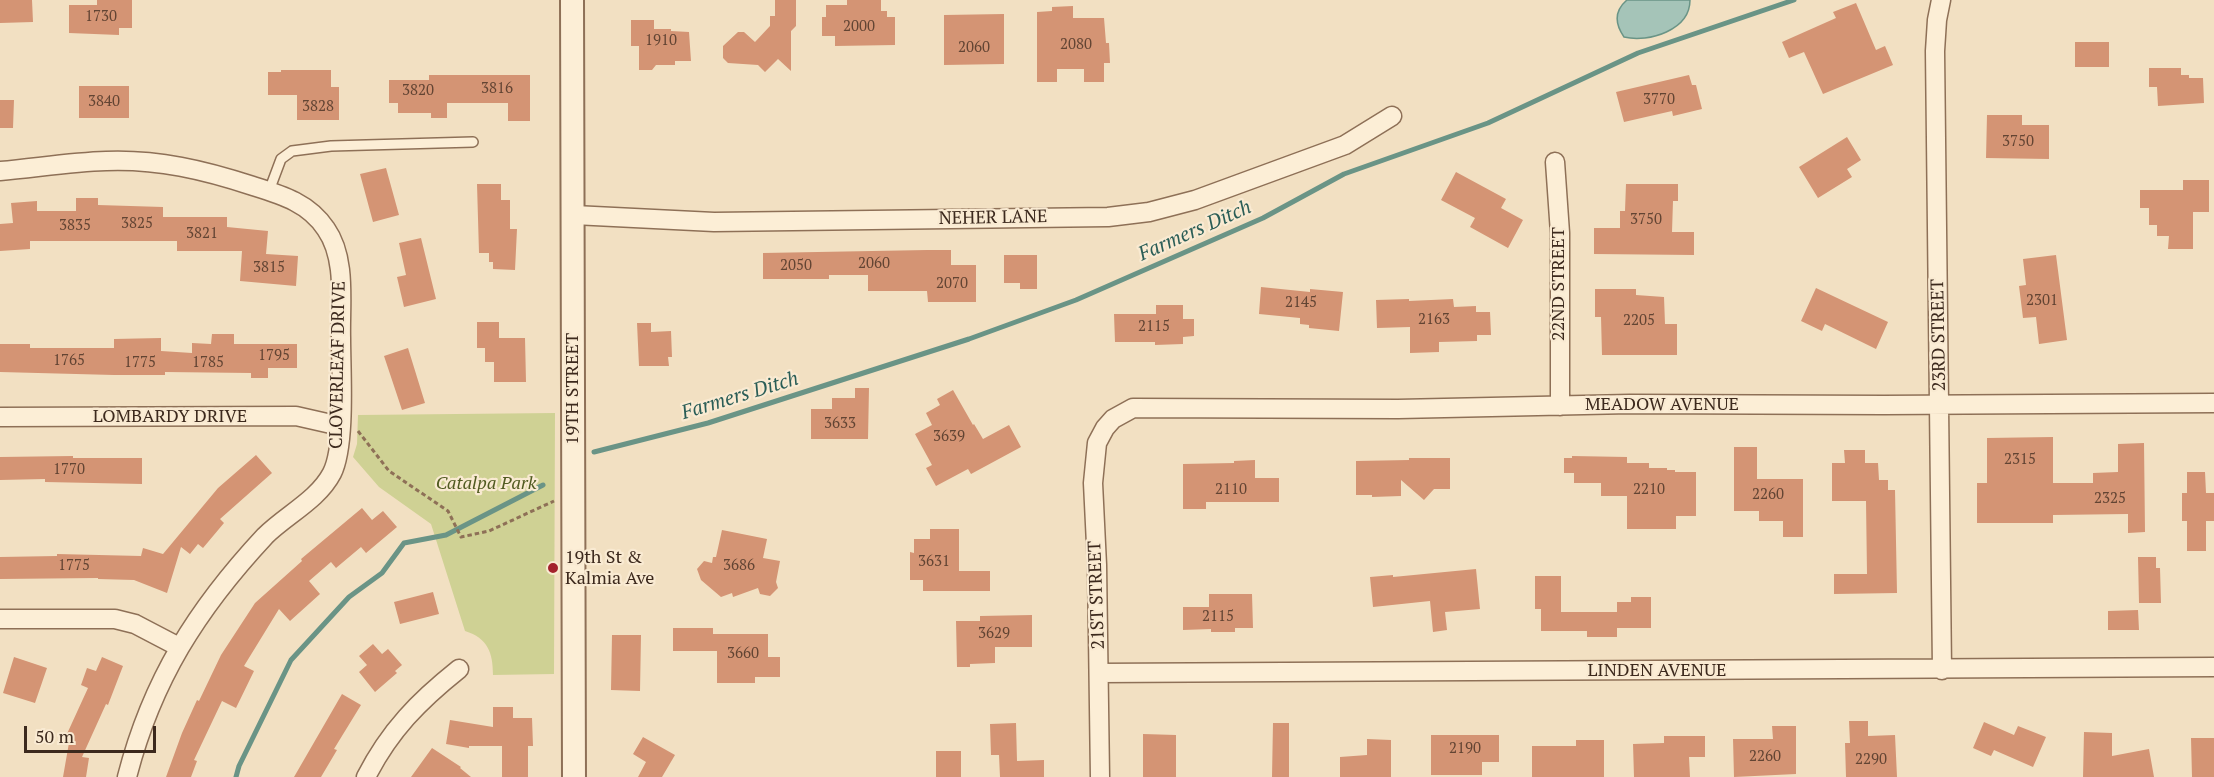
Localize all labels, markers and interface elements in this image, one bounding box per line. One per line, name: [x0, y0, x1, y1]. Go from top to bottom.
house number: 1730: [85, 8, 117, 26]
house number: 2000: [843, 18, 875, 36]
house number: 1910: [645, 32, 677, 50]
house number: 2080: [1060, 36, 1092, 54]
house number: 2060: [958, 39, 990, 57]
house number: 3816: [481, 80, 513, 98]
house number: 3820: [402, 82, 434, 100]
house number: 3770: [1643, 91, 1675, 109]
house number: 3840: [88, 93, 120, 111]
house number: 3828: [302, 98, 334, 116]
house number: 3750: [2002, 133, 2034, 151]
water label: Farmers Ditch: [1135, 195, 1255, 267]
street label: NEHER LANE: [938, 206, 1048, 230]
house number: 3750: [1630, 211, 1662, 229]
house number: 3825: [121, 215, 153, 233]
house number: 3835: [59, 217, 91, 235]
house number: 3821: [186, 225, 218, 243]
street label: 22ND STREET: [1548, 227, 1570, 341]
house number: 2060: [858, 255, 890, 273]
house number: 2050: [780, 257, 812, 275]
house number: 3815: [253, 259, 285, 277]
house number: 2070: [936, 275, 968, 293]
street label: 23RD STREET: [1927, 279, 1951, 391]
street label: CLOVERLEAF DRIVE: [326, 281, 350, 449]
house number: 2301: [2026, 292, 2058, 310]
house number: 2145: [1285, 294, 1317, 312]
house number: 2163: [1418, 311, 1450, 329]
house number: 2205: [1623, 312, 1655, 330]
house number: 2115: [1138, 318, 1170, 336]
street label: 19TH STREET: [562, 333, 584, 445]
house number: 1795: [258, 347, 290, 365]
house number: 1765: [53, 352, 85, 370]
house number: 1775: [124, 354, 156, 372]
house number: 1785: [192, 354, 224, 372]
water label: Farmers Ditch: [678, 367, 802, 425]
street label: MEADOW AVENUE: [1585, 394, 1739, 416]
street label: LOMBARDY DRIVE: [93, 406, 247, 428]
house number: 3633: [824, 415, 856, 433]
house number: 3639: [933, 428, 965, 446]
house number: 2315: [2004, 451, 2036, 469]
house number: 1770: [53, 461, 85, 479]
park label: Catalpa Park: [436, 473, 536, 495]
house number: 2110: [1215, 481, 1247, 499]
house number: 2210: [1633, 481, 1665, 499]
house number: 2260: [1752, 486, 1784, 504]
house number: 2325: [2094, 490, 2126, 508]
street label: 21ST STREET: [1084, 540, 1110, 650]
place label: 19th St & Kalmia Ave: [565, 547, 654, 590]
house number: 3631: [918, 553, 950, 571]
house number: 1775: [58, 557, 90, 575]
house number: 3686: [723, 557, 755, 575]
marker: 19th St & Kalmia Ave: [546, 561, 560, 575]
house number: 2115: [1202, 608, 1234, 626]
house number: 3629: [978, 625, 1010, 643]
house number: 3660: [727, 645, 759, 663]
street label: LINDEN AVENUE: [1587, 660, 1727, 682]
scale bar: [27, 714, 159, 752]
text: 50 m: [35, 724, 74, 748]
house number: 2190: [1449, 740, 1481, 758]
house number: 2260: [1749, 748, 1781, 766]
house number: 2290: [1855, 751, 1887, 769]

